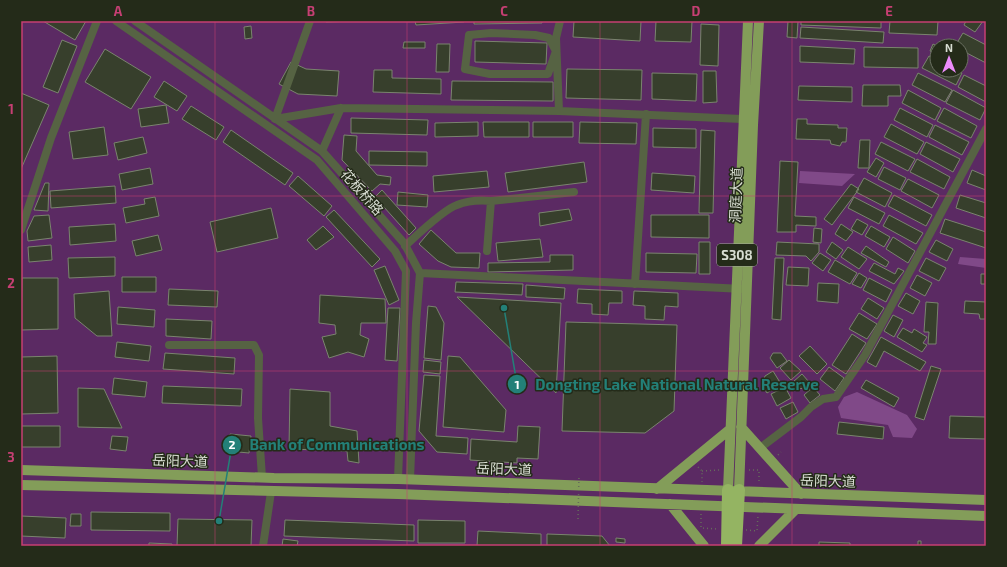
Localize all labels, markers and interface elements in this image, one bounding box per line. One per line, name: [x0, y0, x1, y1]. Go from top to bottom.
text: A: [114, 3, 123, 19]
text: B: [307, 3, 315, 19]
text: C: [500, 3, 508, 19]
text: D: [692, 3, 701, 19]
text: E: [885, 3, 893, 19]
north arrow: [929, 38, 969, 78]
text: N: [945, 41, 953, 54]
text: 1: [8, 101, 14, 117]
street label: 花板桥路: [338, 165, 387, 218]
street label: 洞庭大道: [726, 167, 745, 223]
road number: S308: [717, 244, 757, 266]
text: 2: [7, 275, 15, 291]
callout: Dongting Lake National Natural Reserve: [507, 371, 827, 398]
text: Dongting Lake National Natural Reserve: [535, 375, 819, 393]
text: 1: [514, 377, 520, 391]
callout: Bank of Communications: [222, 431, 433, 458]
text: Bank of Communications: [249, 435, 425, 453]
text: 2: [229, 437, 236, 451]
text: 3: [7, 449, 15, 465]
street label: 岳阳大道: [152, 451, 208, 470]
street label: 岳阳大道: [476, 459, 532, 478]
street label: 岳阳大道: [800, 471, 856, 490]

